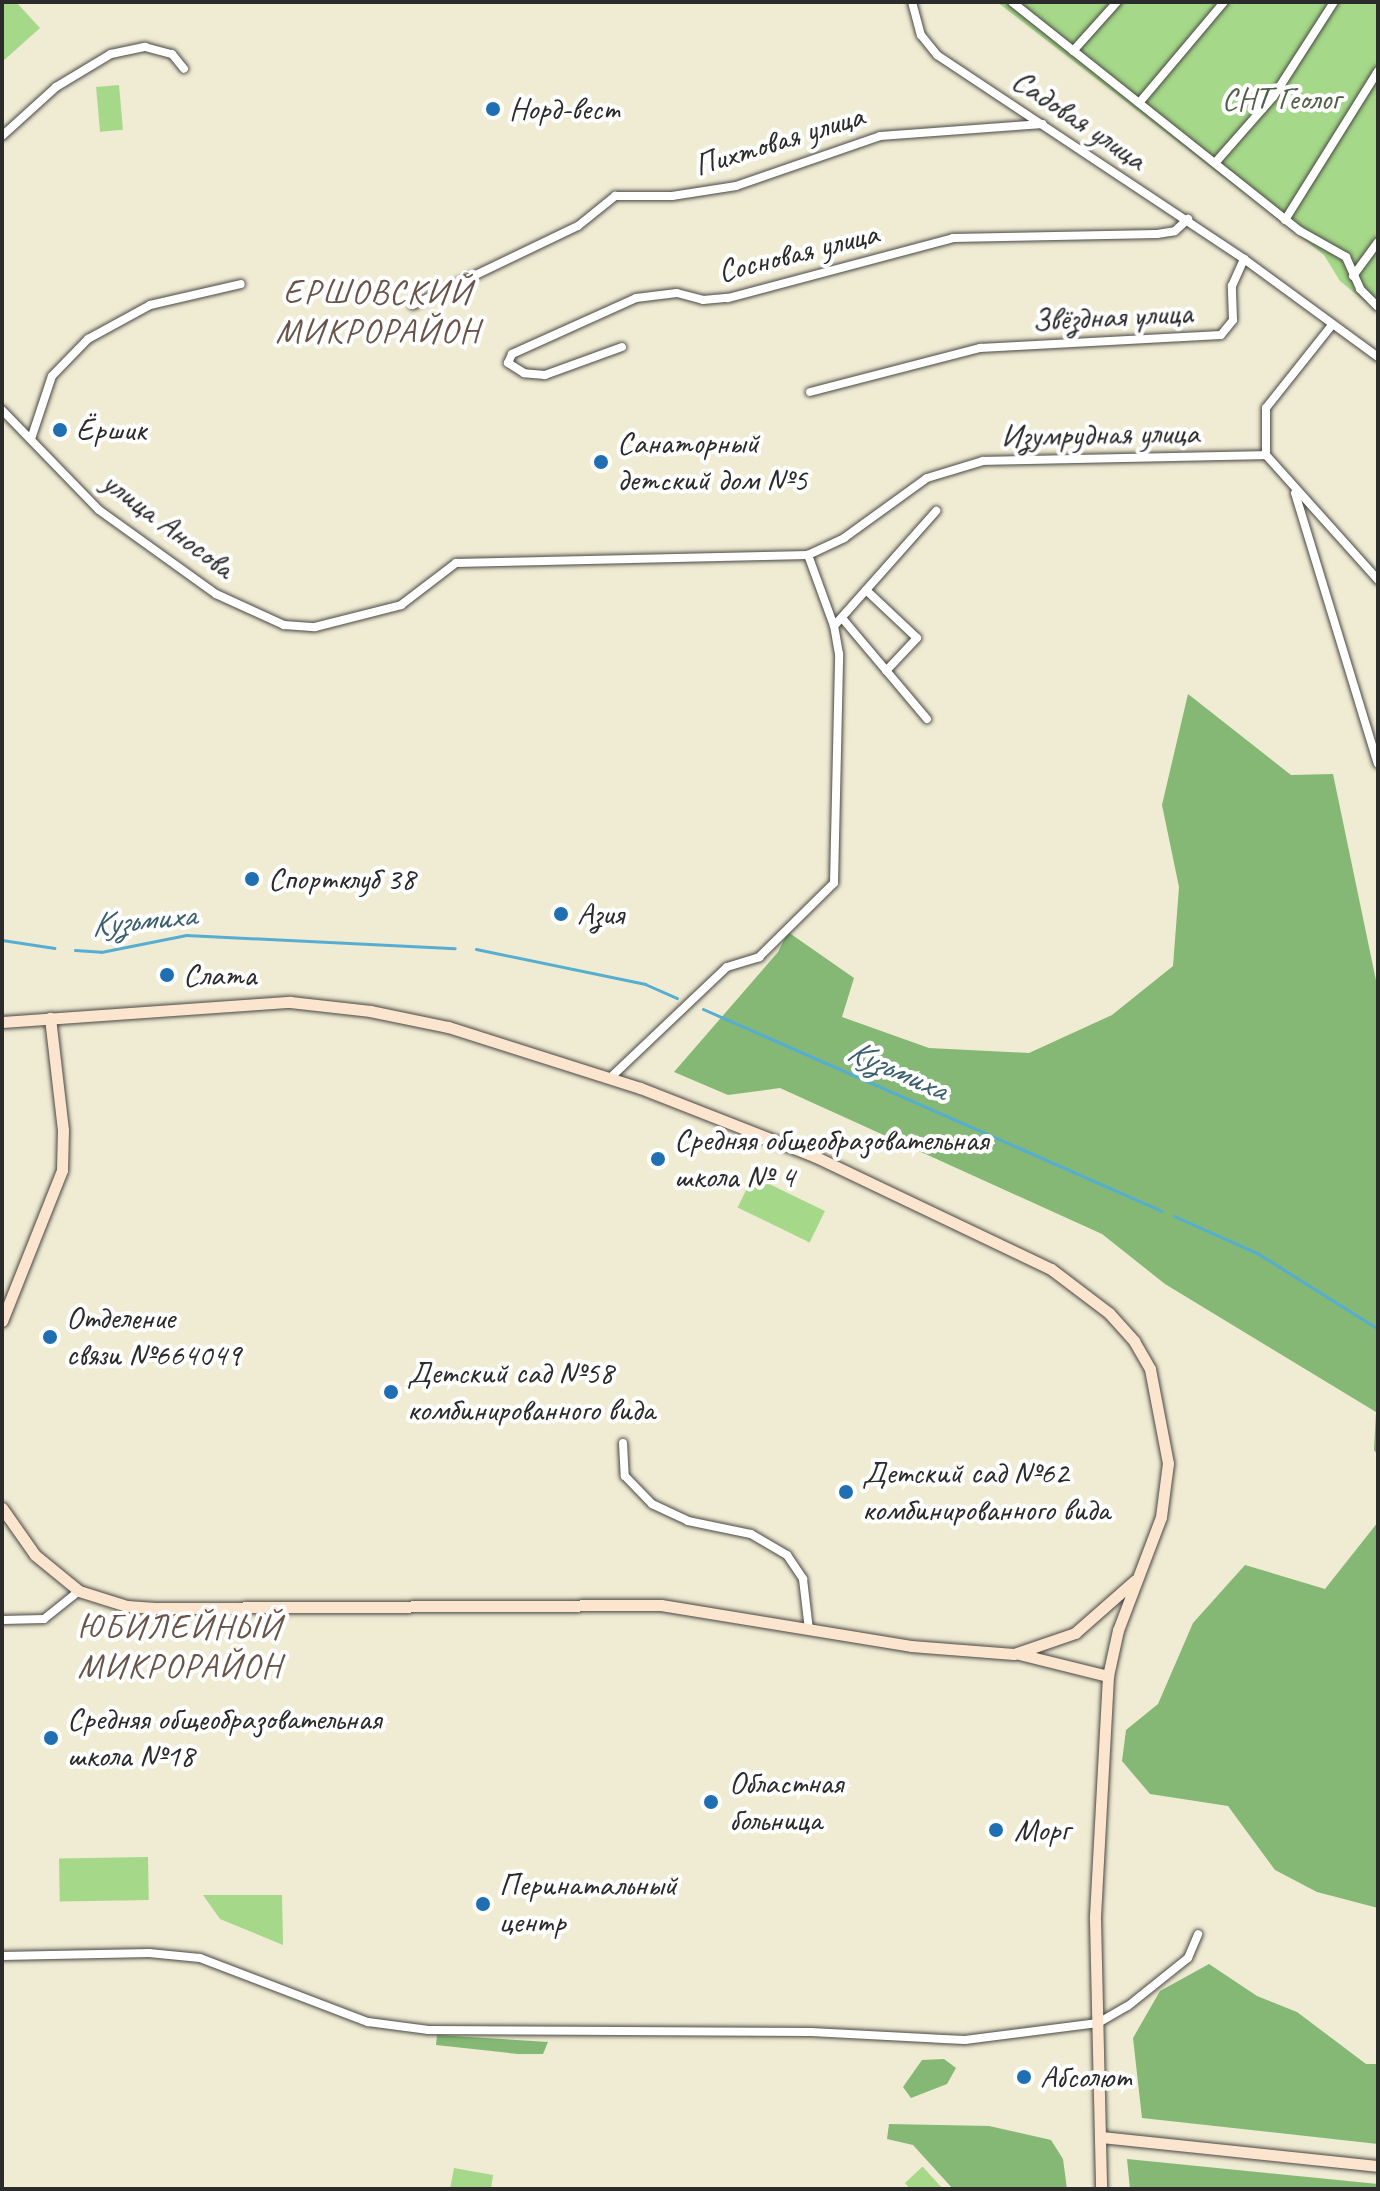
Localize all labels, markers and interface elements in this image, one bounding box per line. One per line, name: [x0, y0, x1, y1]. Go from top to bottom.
street label: Садовая улица: [1004, 61, 1154, 179]
park label: СНТ Геолог: [1222, 80, 1340, 118]
place label: Норд-вест: [509, 90, 620, 128]
street label: Пихтовая улица: [689, 97, 869, 185]
marker: Норд-вест: [484, 100, 502, 118]
street label: Сосновая улица: [713, 214, 883, 292]
district label: ЕРШОВСКИЙ МИКРОРАЙОН: [275, 271, 481, 350]
street label: Звёздная улица: [1030, 294, 1194, 340]
place label: Ёршик: [76, 411, 146, 449]
street label: Изумрудная улица: [1000, 414, 1200, 456]
marker: Ёршик: [51, 421, 69, 439]
place label: Санаторный детский дом №5: [617, 425, 807, 500]
marker: Санаторный детский дом №5: [592, 453, 610, 471]
street label: улица Аносова: [94, 463, 242, 587]
place label: Спортклуб 38: [268, 860, 415, 898]
marker: Спортклуб 38: [243, 870, 261, 888]
water label: Кузьмиха: [89, 893, 197, 945]
place label: Азия: [577, 895, 624, 933]
marker: Азия: [552, 905, 570, 923]
place label: Слата: [183, 956, 256, 994]
marker: Слата: [158, 966, 176, 984]
water label: Кузьмиха: [842, 1029, 954, 1109]
place label: Средняя общеобразовательная школа № 4: [674, 1122, 988, 1197]
marker: Средняя общеобразовательная школа № 4: [649, 1150, 667, 1168]
place label: Отделение связи №664049: [66, 1300, 241, 1375]
marker: Отделение связи №664049: [41, 1328, 59, 1346]
place label: Детский сад №58 комбинированного вида: [407, 1355, 651, 1430]
marker: Детский сад №58 комбинированного вида: [382, 1383, 400, 1401]
place label: Детский сад №62 комбинированного вида: [862, 1455, 1106, 1530]
marker: Детский сад №62 комбинированного вида: [837, 1483, 855, 1501]
district label: ЮБИЛЕЙНЫЙ МИКРОРАЙОН: [77, 1606, 283, 1686]
place label: Средняя общеобразовательная школа №18: [67, 1701, 381, 1776]
marker: Средняя общеобразовательная школа №18: [42, 1729, 60, 1747]
place label: Областная больница: [729, 1765, 843, 1840]
marker: Областная больница: [700, 1791, 722, 1813]
place label: Морг: [1014, 1811, 1069, 1849]
marker: Морг: [985, 1819, 1007, 1841]
place label: Перинатальный центр: [499, 1867, 677, 1942]
marker: Перинатальный центр: [474, 1895, 492, 1913]
place label: Абсолют: [1040, 2058, 1130, 2096]
marker: Абсолют: [1015, 2068, 1033, 2086]

